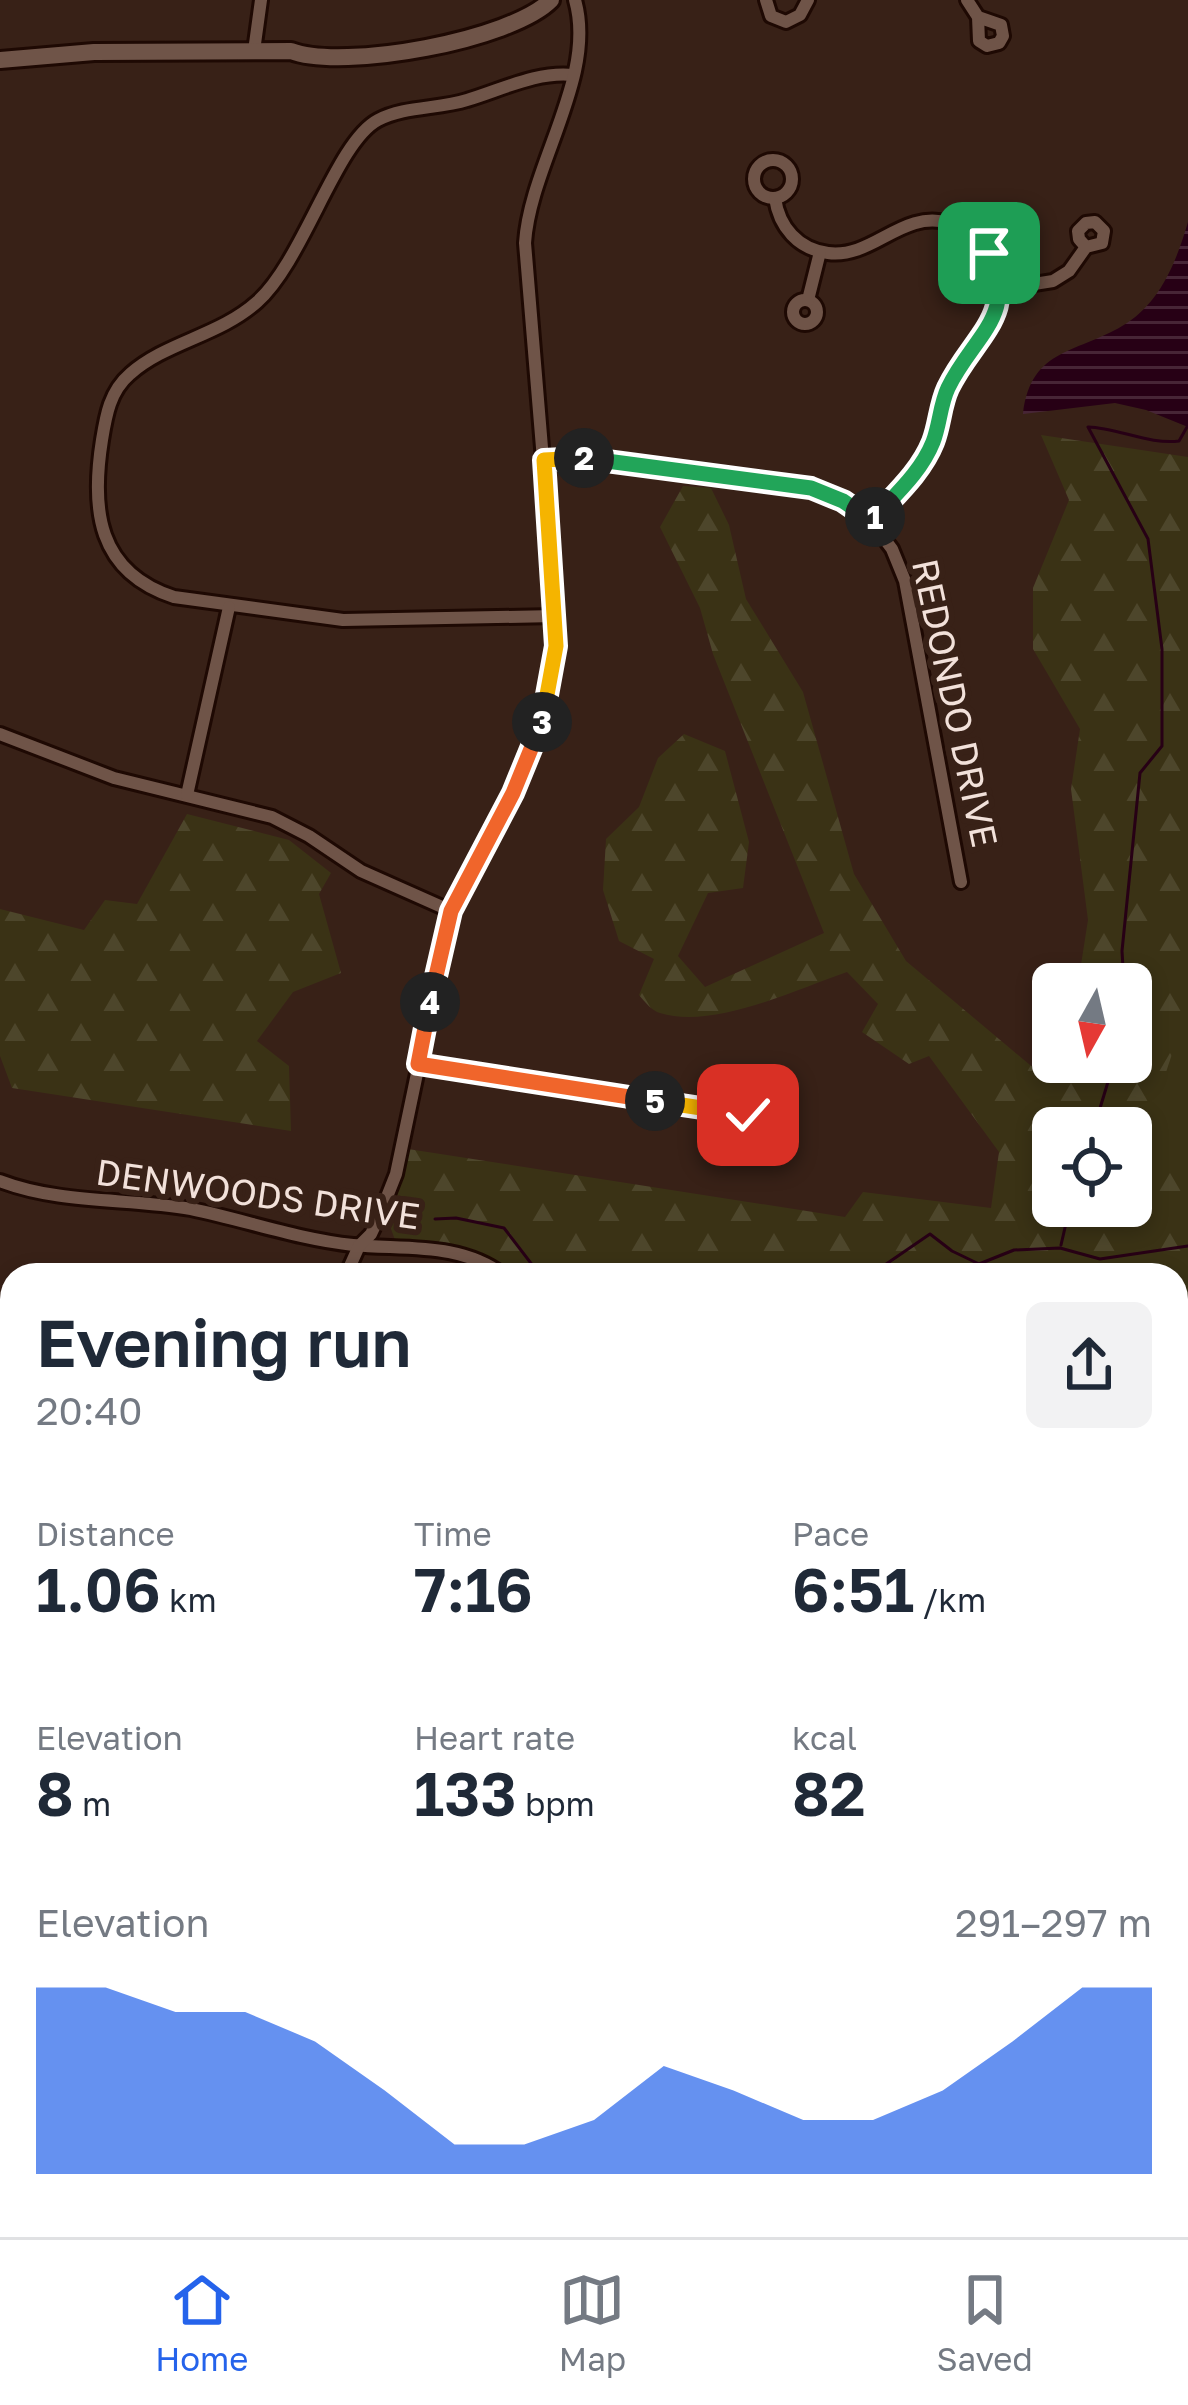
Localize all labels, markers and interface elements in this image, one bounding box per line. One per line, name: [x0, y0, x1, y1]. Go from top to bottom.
pin: [938, 202, 1040, 304]
icon: arrive: [956, 220, 1022, 286]
pin: 2: [554, 428, 614, 488]
text: 2: [574, 438, 594, 477]
pin: 1: [845, 487, 905, 547]
text: 1: [867, 497, 884, 536]
street label: REDONDO DRIVE: [904, 555, 1007, 851]
pin: 3: [512, 692, 572, 752]
text: 3: [532, 702, 552, 741]
north arrow: [1032, 963, 1152, 1083]
map controls: [1032, 963, 1152, 1227]
pin: 4: [400, 972, 460, 1032]
text: 4: [420, 982, 440, 1021]
pin: [697, 1064, 799, 1166]
pin: 5: [625, 1071, 685, 1131]
text: 5: [645, 1081, 665, 1120]
icon: check: [715, 1082, 781, 1148]
button: locate: [1032, 1107, 1152, 1227]
street label: DENWOODS DRIVE: [94, 1150, 423, 1238]
text: Evening run: [36, 1302, 411, 1382]
button: share: [1026, 1302, 1152, 1428]
text: 20:40: [36, 1387, 142, 1434]
text: Distance: [36, 1514, 175, 1553]
text: Time: [414, 1514, 492, 1553]
text: Pace: [792, 1514, 869, 1553]
text: 1.06: [36, 1553, 161, 1625]
text: 7:16: [414, 1553, 533, 1625]
text: 6:51: [792, 1553, 914, 1625]
text: km: [161, 1580, 217, 1619]
text: /km: [914, 1580, 986, 1619]
text: Elevation: [36, 1718, 183, 1757]
text: Heart rate: [414, 1718, 575, 1757]
text: kcal: [792, 1718, 857, 1757]
text: 8: [36, 1757, 74, 1829]
text: 133: [414, 1757, 517, 1829]
text: 82: [792, 1757, 866, 1829]
text: m: [74, 1784, 111, 1823]
text: bpm: [517, 1784, 595, 1823]
text: Elevation: [36, 1899, 209, 1946]
text: 291–297 m: [955, 1899, 1152, 1946]
tab: Home: [155, 2267, 248, 2378]
tab: Map: [559, 2267, 626, 2378]
tab: Saved: [936, 2267, 1033, 2378]

